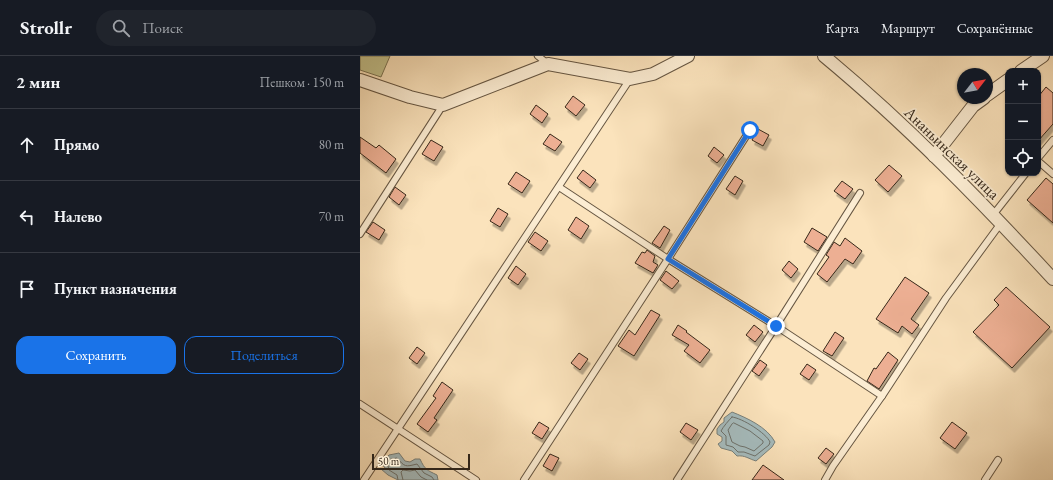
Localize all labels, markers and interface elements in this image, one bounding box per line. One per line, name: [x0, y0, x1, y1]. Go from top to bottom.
search box: [96, 10, 376, 46]
text: Strollr: [20, 15, 72, 40]
icon: search: [110, 17, 132, 39]
text: Поиск: [142, 18, 183, 37]
text: Карта: [826, 19, 859, 37]
text: Маршрут: [881, 19, 935, 37]
text: Сохранённые: [957, 19, 1033, 37]
north arrow: [957, 68, 993, 104]
map controls: [1005, 68, 1041, 176]
button: +: [1005, 68, 1041, 104]
text: 2 мин: [16, 71, 60, 93]
text: Пешком · 150 m: [260, 74, 344, 91]
street label: Ананьинская улица: [899, 101, 1005, 204]
button: −: [1005, 104, 1041, 140]
route start: [741, 121, 759, 139]
icon: ahead: [16, 134, 38, 156]
text: Прямо: [54, 135, 99, 154]
text: 80 m: [319, 136, 344, 153]
button: locate: [1005, 140, 1041, 176]
icon: left: [16, 206, 38, 228]
text: Налево: [54, 207, 102, 226]
text: 70 m: [319, 208, 344, 225]
icon: arrive: [16, 278, 38, 300]
text: Пункт назначения: [54, 279, 177, 298]
route end: [767, 317, 785, 335]
button: Сохранить: [16, 336, 176, 374]
button: Поделиться: [184, 336, 344, 374]
scale bar: [372, 452, 470, 471]
text: 50 m: [378, 454, 399, 468]

